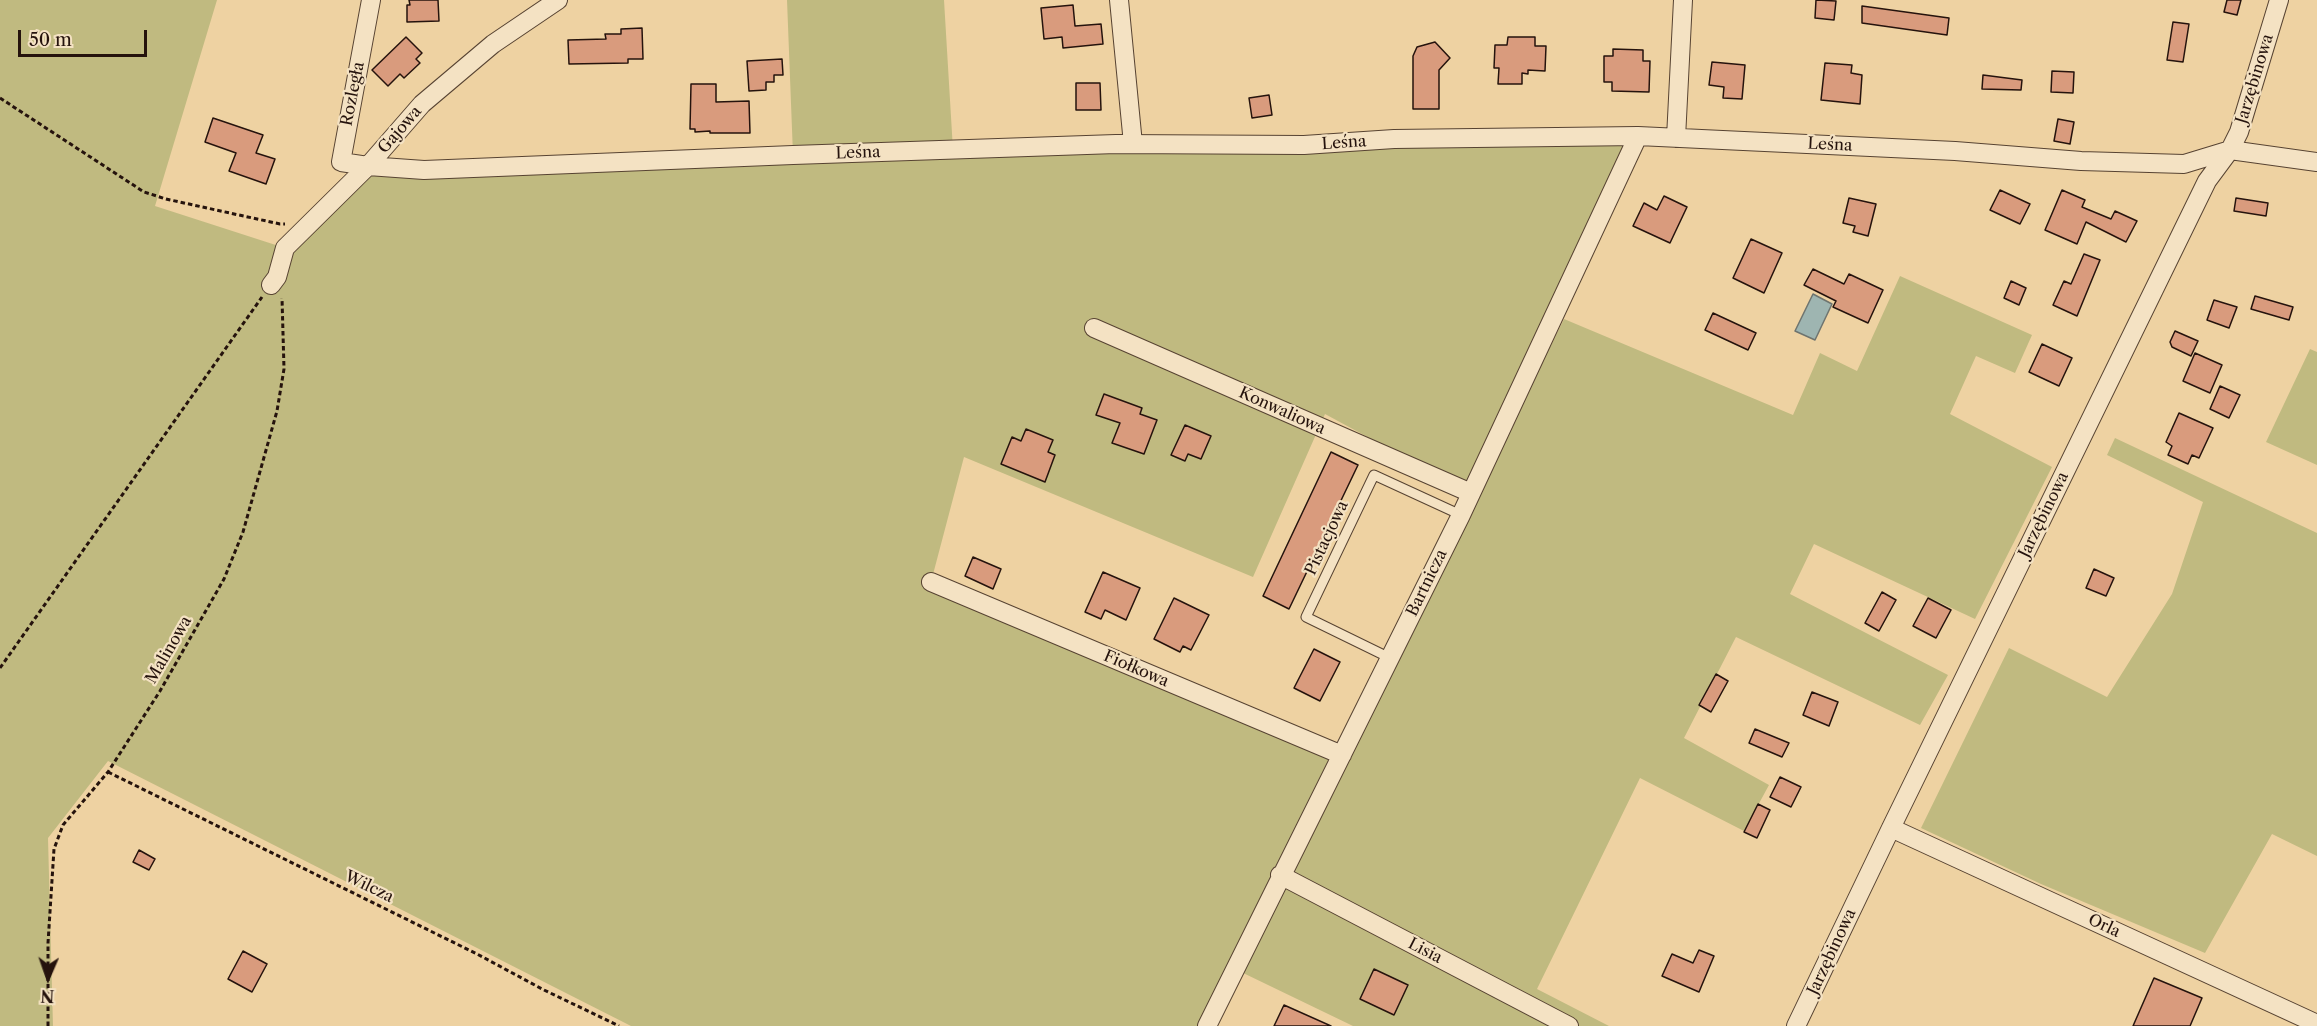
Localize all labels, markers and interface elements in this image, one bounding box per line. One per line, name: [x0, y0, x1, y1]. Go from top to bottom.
scale bar: [21, 18, 150, 56]
text: 50 m: [29, 29, 72, 51]
street label: Jarzębinowa: [2232, 32, 2278, 126]
street label: Rozległa: [337, 60, 369, 128]
street label: Gajowa: [374, 102, 426, 158]
street label: Leśna: [1321, 132, 1367, 154]
street label: Leśna: [1807, 134, 1853, 156]
street label: Leśna: [835, 143, 881, 163]
street label: Konwaliowa: [1236, 383, 1328, 439]
street label: Jarzębinowa: [2015, 469, 2073, 561]
street label: Pistacjowa: [1301, 498, 1353, 578]
street label: Bartnicza: [1403, 546, 1451, 620]
street label: Malinowa: [142, 613, 196, 687]
street label: Fiołkowa: [1100, 647, 1172, 691]
street label: Wilcza: [341, 867, 397, 907]
street label: Jarzębinowa: [1804, 906, 1860, 998]
street label: Orla: [2085, 910, 2123, 942]
street label: Lisia: [1405, 934, 1445, 968]
north arrow: [18, 948, 78, 1008]
text: N: [40, 986, 55, 1006]

